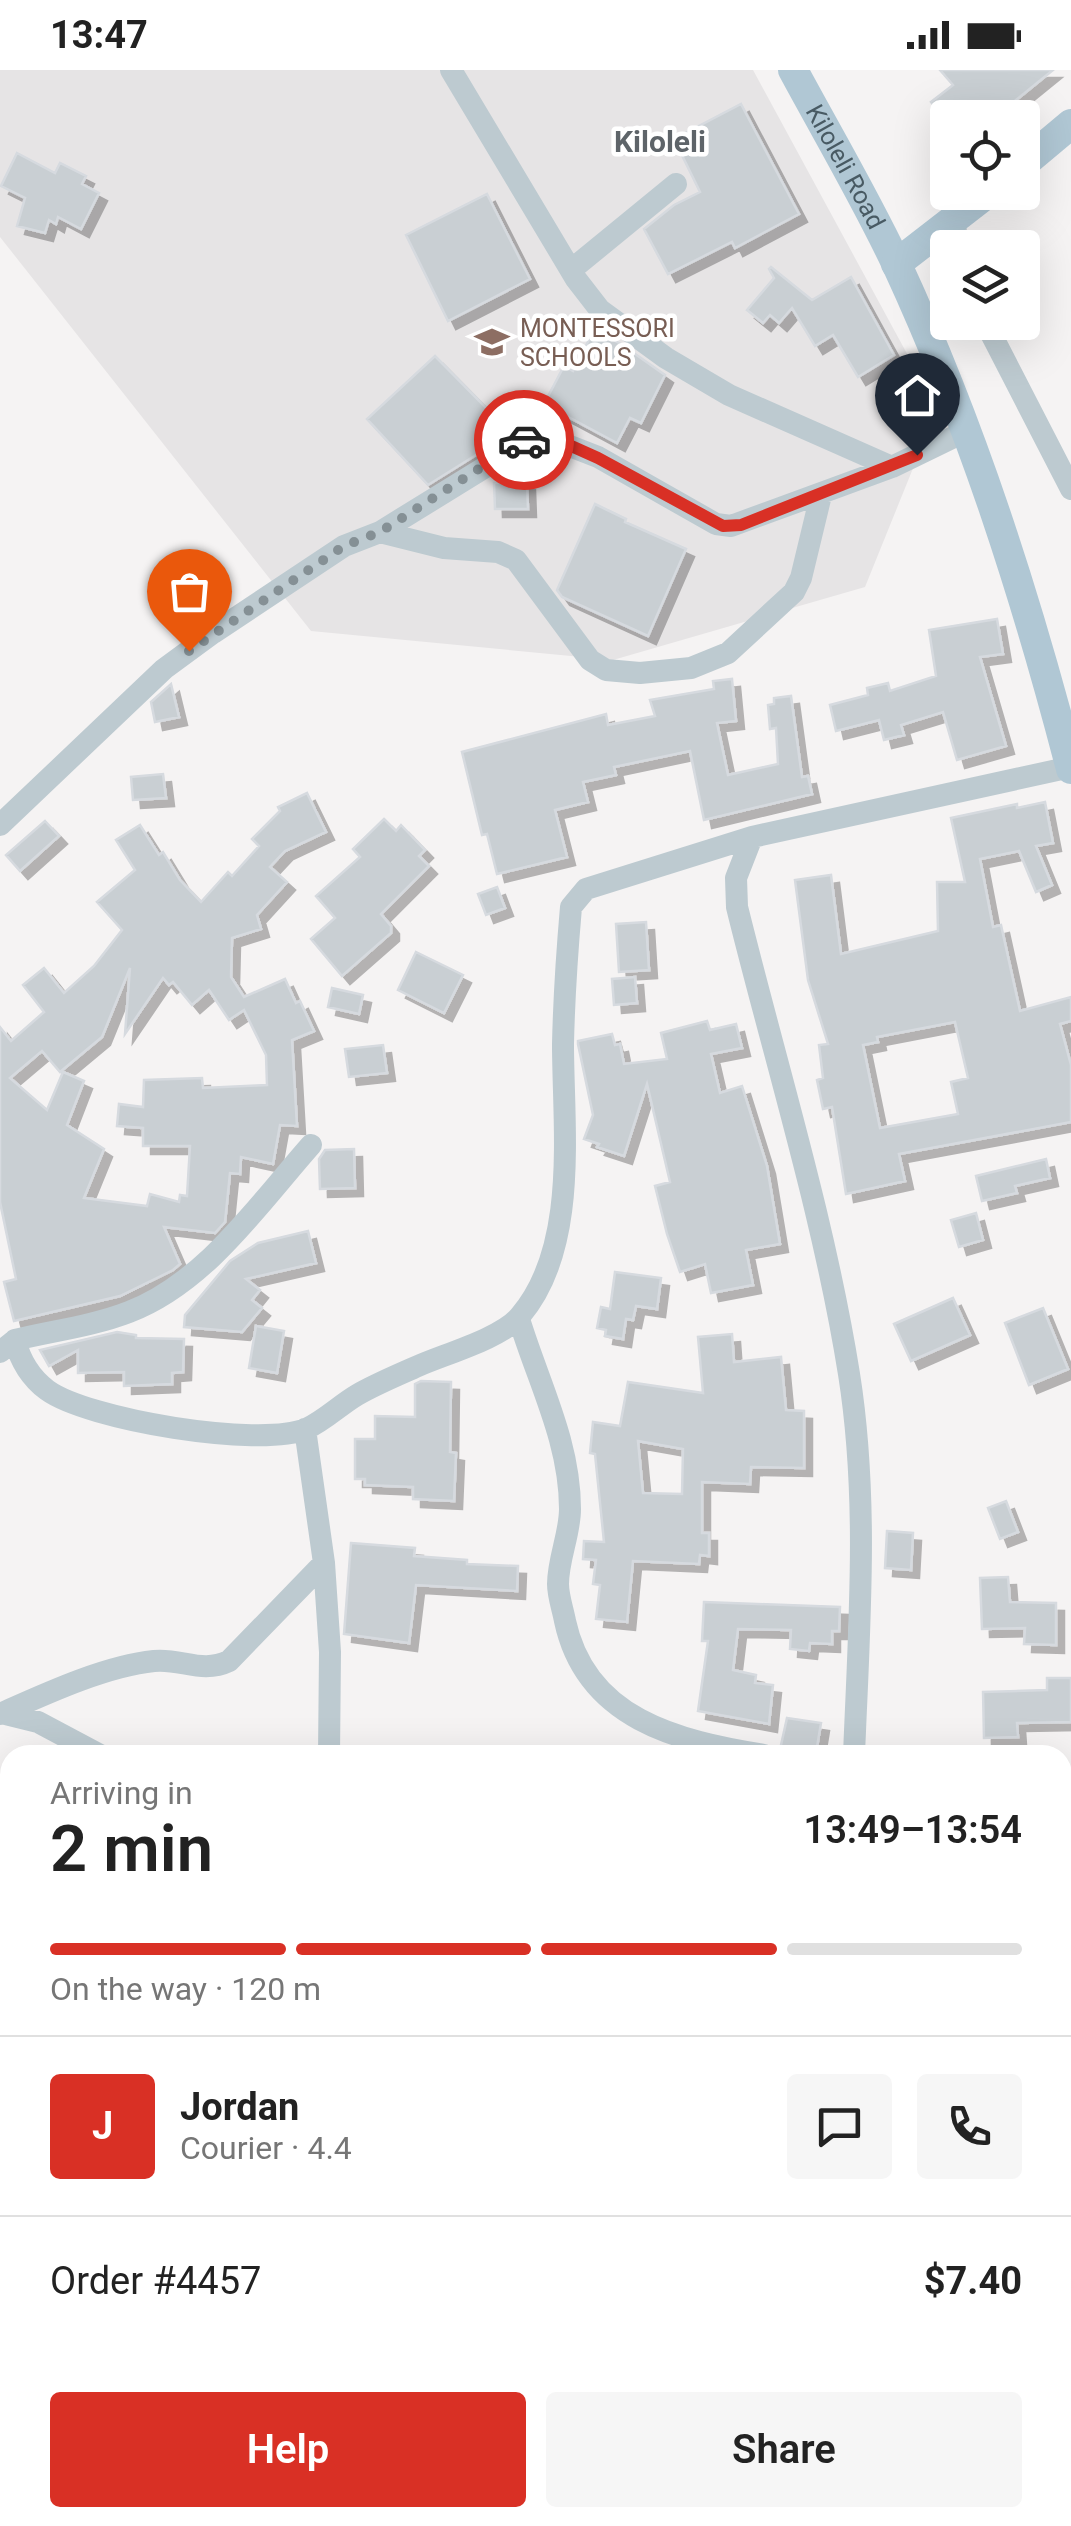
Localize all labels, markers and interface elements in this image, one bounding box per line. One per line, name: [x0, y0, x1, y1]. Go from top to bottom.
text: 13:47: [50, 13, 148, 57]
street label: Kiloleli Road: [800, 100, 891, 234]
map controls: [930, 100, 1040, 340]
button: locate: [930, 100, 1040, 210]
district label: Kiloleli: [614, 124, 706, 159]
button: layers: [930, 230, 1040, 340]
place label: MONTESSORI SCHOOLS: [520, 314, 675, 372]
school or university icon: MONTESSORI SCHOOLS: [473, 323, 511, 361]
pin: [875, 353, 960, 456]
icon: home: [890, 368, 945, 423]
courier: [474, 390, 574, 490]
icon: car: [497, 413, 552, 468]
pin: [147, 549, 232, 652]
icon: bag: [162, 564, 217, 619]
text: Arriving in: [50, 1774, 193, 1812]
text: 13:49–13:54: [803, 1808, 1022, 1852]
text: 2 min: [50, 1811, 213, 1887]
text: On the way · 120 m: [50, 1970, 321, 2008]
button: chat: [787, 2074, 892, 2179]
button: phone: [917, 2074, 1022, 2179]
text: Jordan: [180, 2085, 299, 2129]
text: J: [92, 2104, 113, 2148]
text: Courier · 4.4: [180, 2129, 352, 2167]
text: Order #4457: [50, 2259, 261, 2303]
text: $7.40: [924, 2259, 1022, 2303]
button: Help: [50, 2392, 526, 2507]
button: Share: [546, 2392, 1022, 2507]

